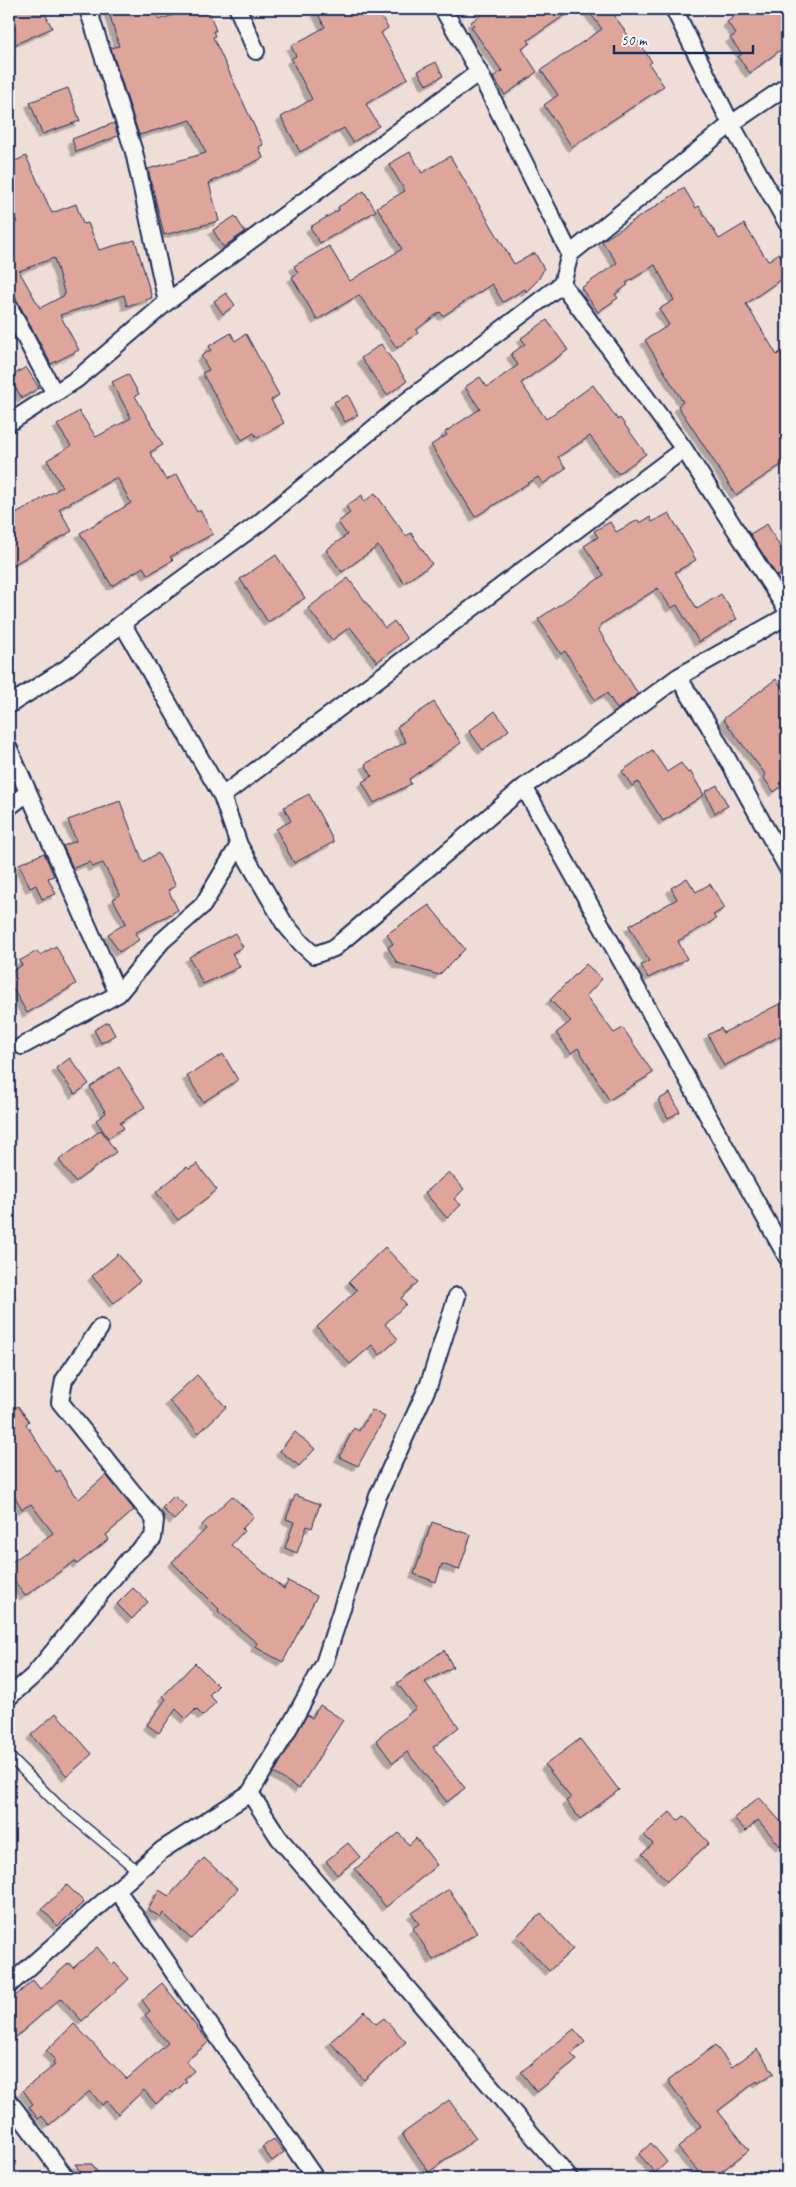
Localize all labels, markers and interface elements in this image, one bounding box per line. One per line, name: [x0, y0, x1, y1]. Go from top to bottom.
scale bar: [614, 22, 752, 54]
text: 50 m: [621, 31, 648, 50]

